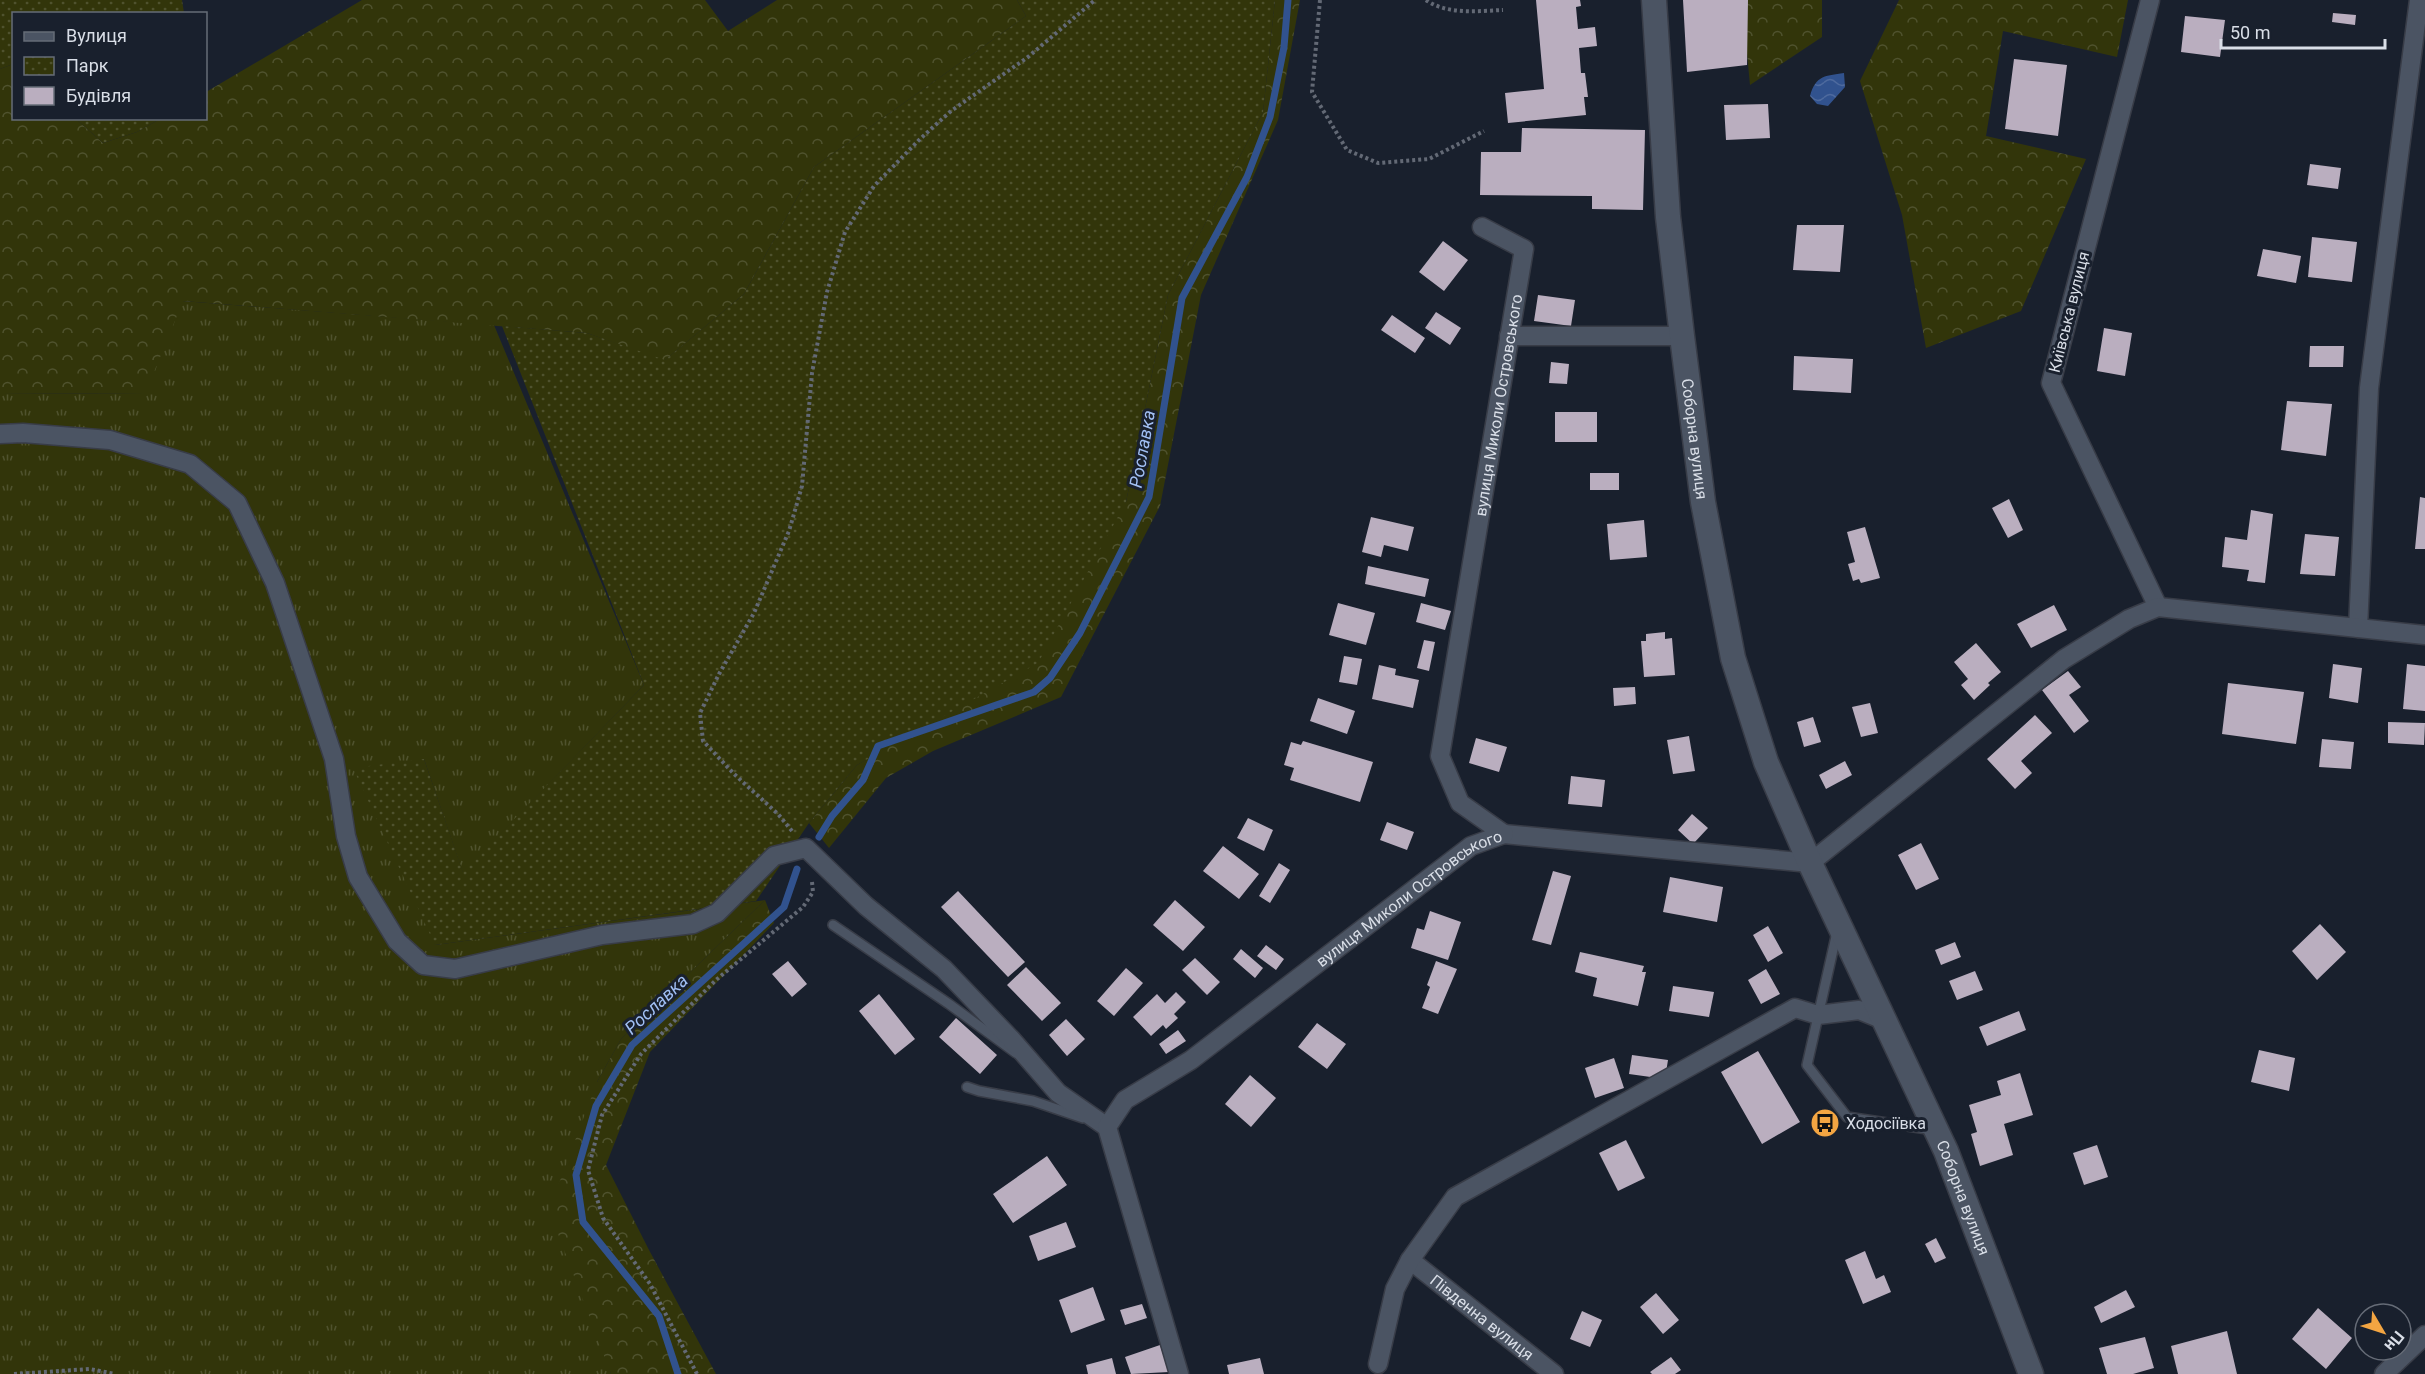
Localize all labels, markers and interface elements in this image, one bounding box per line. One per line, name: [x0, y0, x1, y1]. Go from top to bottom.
legend: [12, 12, 207, 120]
scale bar: [2221, 12, 2384, 50]
text: 50 m: [2230, 22, 2270, 43]
text: Вулиця: [66, 25, 127, 46]
text: Парк: [66, 55, 109, 76]
text: Будівля: [66, 85, 131, 106]
street label: Київська вулиця: [2045, 250, 2093, 374]
street label: вулиця Миколи Островського: [1470, 293, 1526, 518]
street label: Соборна вулиця: [1678, 377, 1712, 500]
water label: Рославка: [1125, 409, 1159, 489]
street label: вулиця Миколи Островського: [1312, 826, 1504, 971]
water label: Рославка: [620, 970, 692, 1038]
bus stop icon: Ходосіївка: [1809, 1107, 1841, 1139]
place label: Ходосіївка: [1846, 1114, 1926, 1133]
street label: Соборна вулиця: [1933, 1137, 1994, 1258]
street label: Південна вулиця: [1426, 1270, 1538, 1364]
north arrow: [2353, 1302, 2413, 1362]
text: Пн: [2380, 1327, 2408, 1355]

